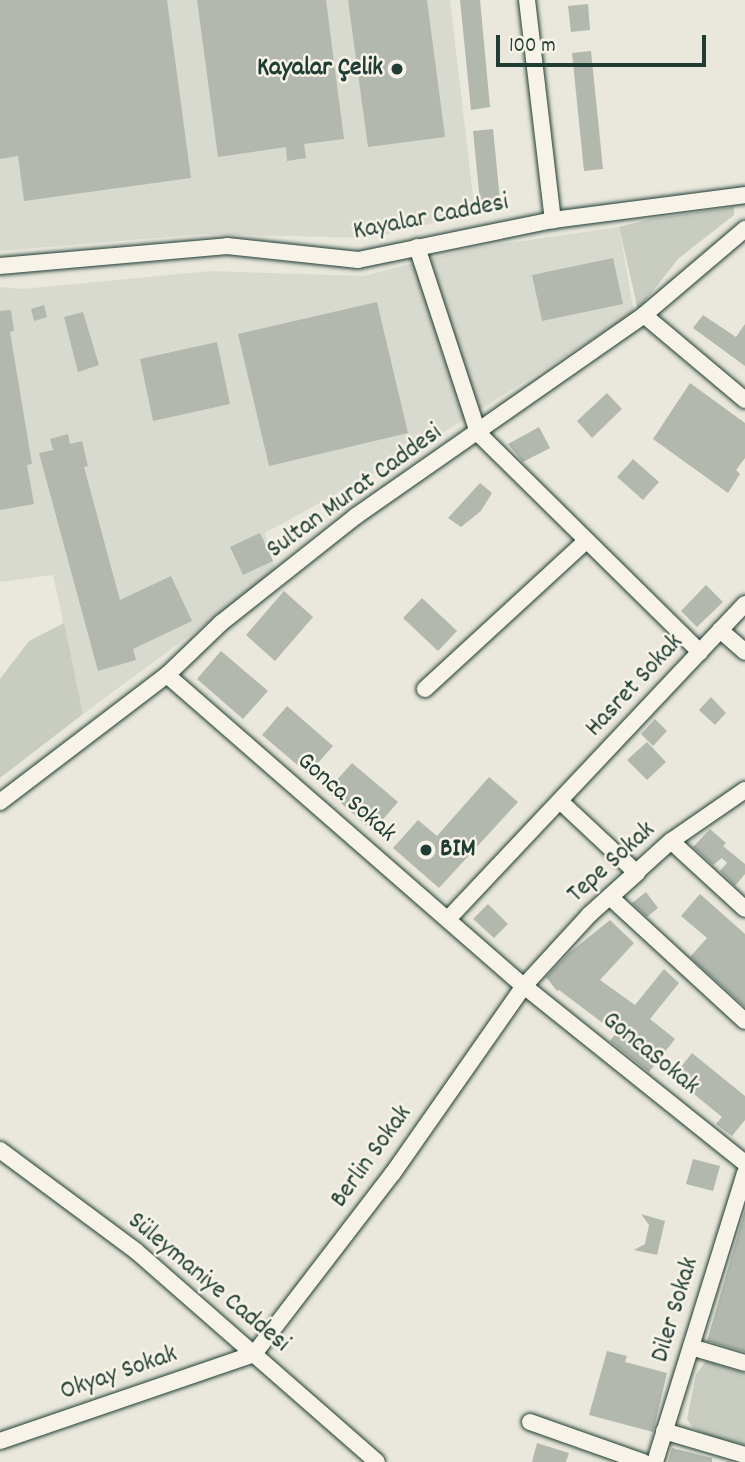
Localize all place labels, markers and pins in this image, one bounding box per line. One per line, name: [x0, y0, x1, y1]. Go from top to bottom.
place label: Kayalar Çelik: [257, 53, 383, 85]
marker: Kayalar Çelik: [389, 61, 405, 77]
place label: BIM: [440, 834, 476, 866]
marker: BIM: [418, 842, 434, 858]

